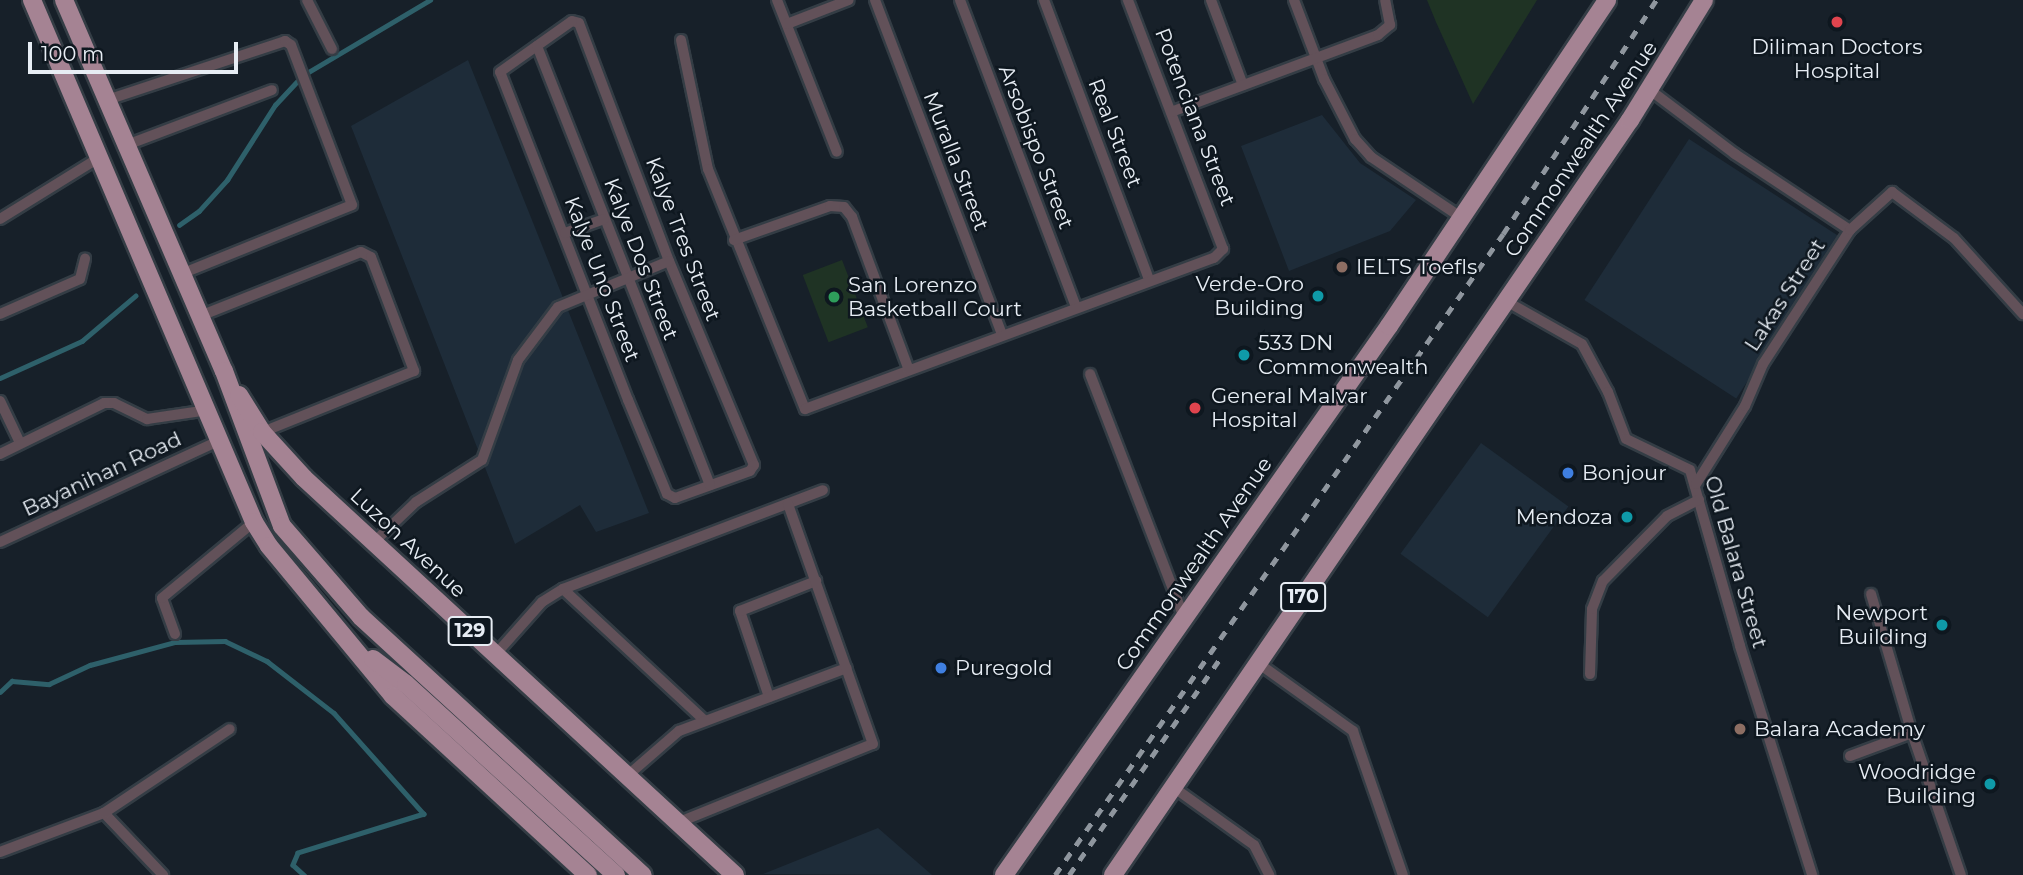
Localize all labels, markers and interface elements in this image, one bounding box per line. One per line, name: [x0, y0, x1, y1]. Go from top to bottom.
marker: Diliman Doctors Hospital: [1827, 12, 1847, 32]
street label: Potenciana Street: [1150, 25, 1240, 209]
scale bar: [32, 28, 242, 72]
place label: Diliman Doctors Hospital: [1751, 34, 1923, 84]
street label: Commonwealth Avenue: [1499, 36, 1663, 262]
text: 100 m: [41, 41, 104, 66]
street label: Arsobispo Street: [993, 62, 1079, 232]
street label: Real Street: [1083, 75, 1147, 191]
street label: Muralla Street: [918, 88, 994, 234]
street label: Kalye Tres Street: [640, 153, 726, 325]
street label: Kalye Dos Street: [598, 174, 684, 344]
street label: Kalye Uno Street: [559, 193, 645, 365]
street label: Lakas Street: [1739, 234, 1831, 356]
place label: IELTS Toefls: [1356, 254, 1477, 280]
marker: IELTS Toefls: [1334, 259, 1350, 275]
place label: Verde-Oro Building: [1195, 271, 1304, 321]
place label: San Lorenzo Basketball Court: [848, 272, 1022, 322]
marker: Verde-Oro Building: [1310, 288, 1326, 304]
marker: San Lorenzo Basketball Court: [826, 289, 842, 305]
place label: 533 DN Commonwealth: [1258, 330, 1428, 380]
marker: 533 DN Commonwealth: [1236, 347, 1252, 363]
place label: General Malvar Hospital: [1211, 383, 1368, 433]
marker: General Malvar Hospital: [1185, 398, 1205, 418]
street label: Bayanihan Road: [19, 426, 185, 522]
street label: Commonwealth Avenue: [1111, 452, 1277, 676]
place label: Bonjour: [1582, 460, 1667, 486]
marker: Bonjour: [1560, 465, 1576, 481]
street label: Old Balara Street: [1699, 473, 1773, 651]
street label: Luzon Avenue: [345, 483, 471, 603]
place label: Mendoza: [1516, 504, 1613, 530]
marker: Mendoza: [1619, 509, 1635, 525]
road number: 170: [1278, 582, 1328, 612]
place label: Newport Building: [1835, 600, 1928, 650]
road number: 129: [447, 616, 493, 646]
marker: Newport Building: [1934, 617, 1950, 633]
place label: Puregold: [955, 655, 1052, 681]
marker: Puregold: [933, 660, 949, 676]
place label: Balara Academy: [1754, 716, 1925, 742]
marker: Balara Academy: [1732, 721, 1748, 737]
place label: Woodridge Building: [1858, 759, 1976, 809]
marker: Woodridge Building: [1982, 776, 1998, 792]

